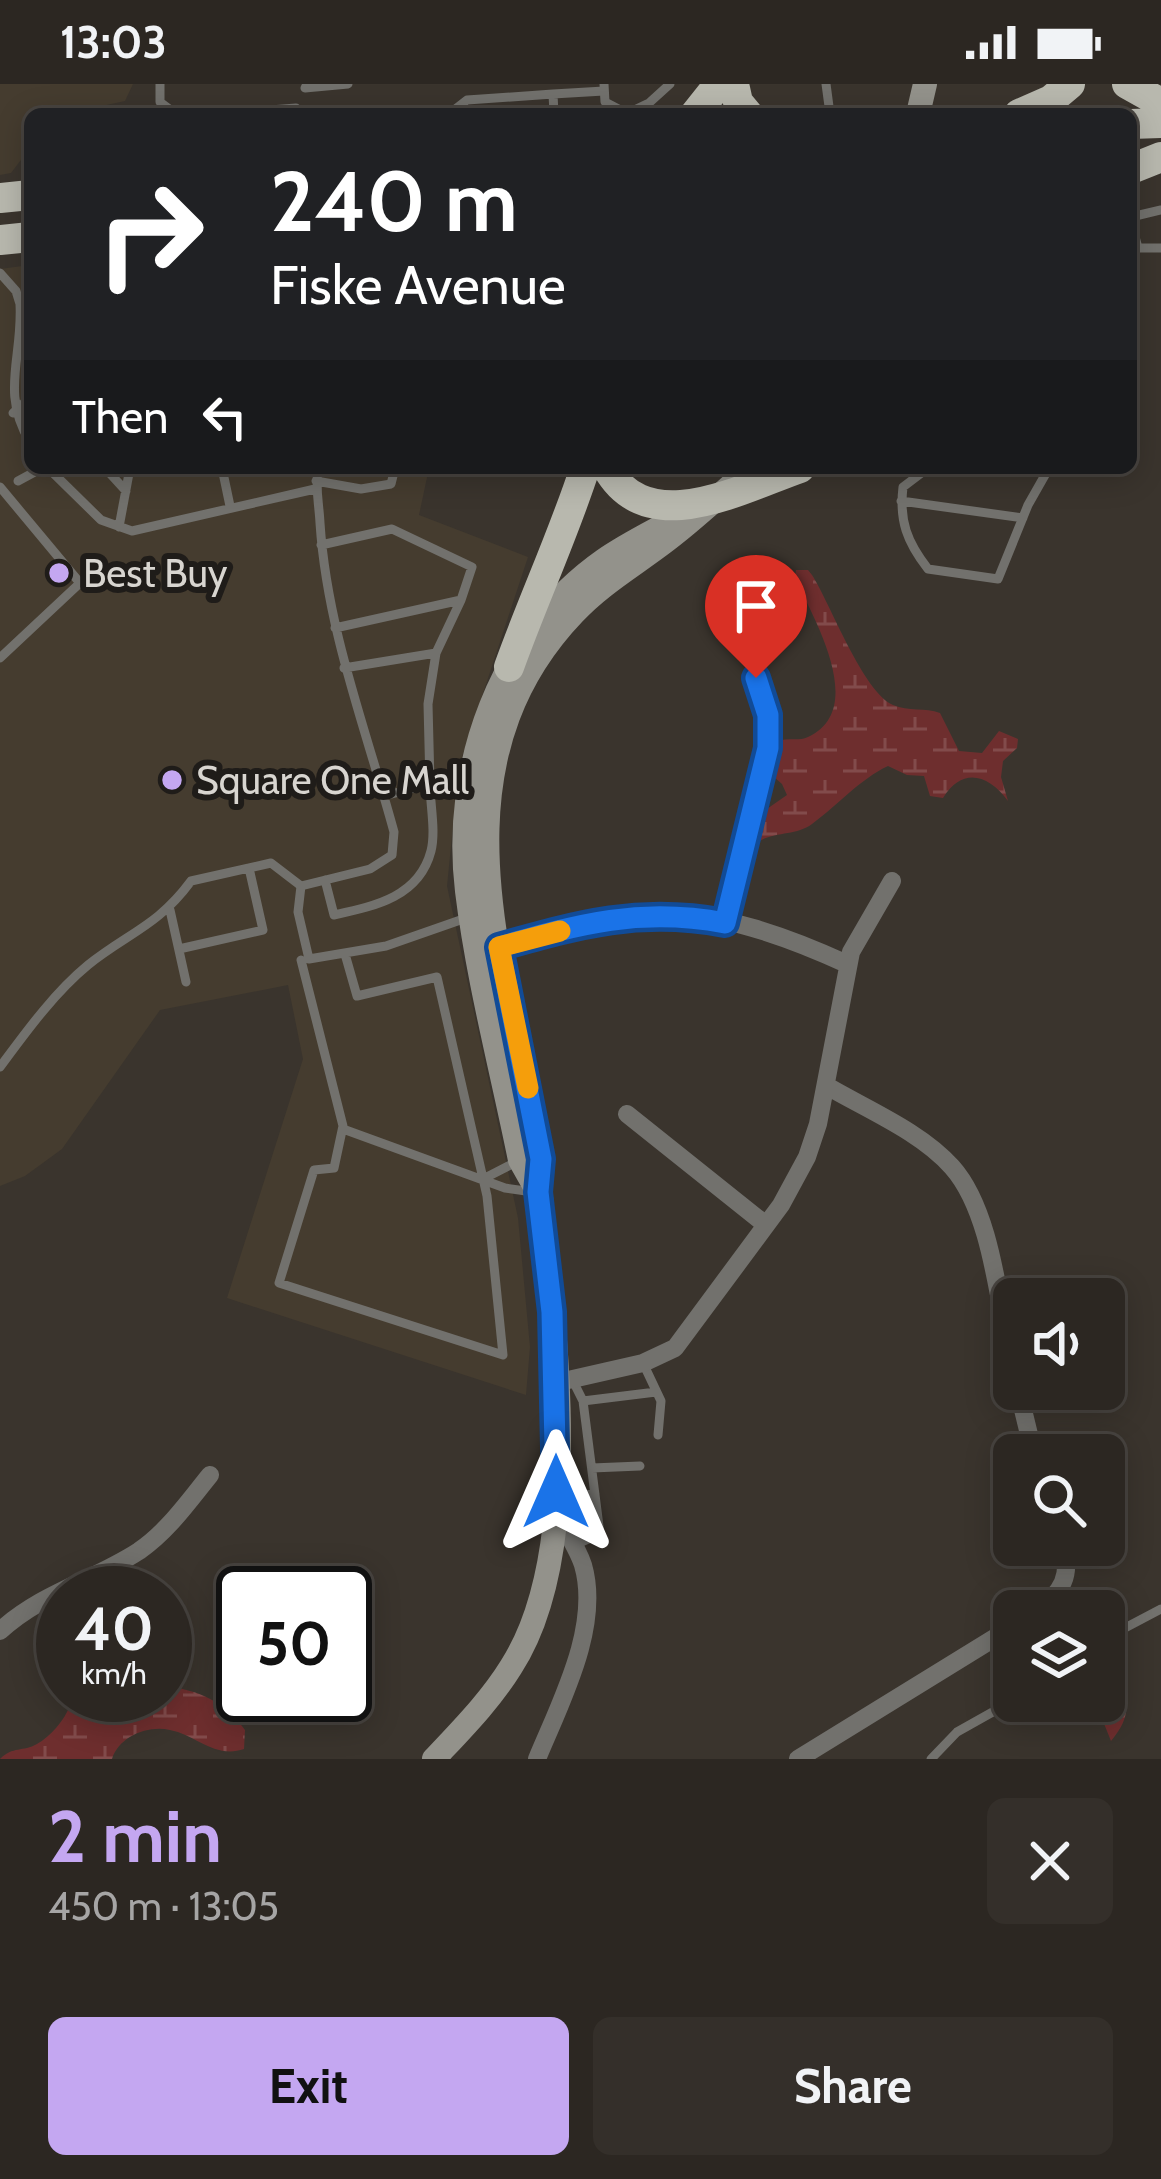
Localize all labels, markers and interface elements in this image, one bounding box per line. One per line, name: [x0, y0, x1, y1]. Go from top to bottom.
text: 13:03: [60, 15, 167, 69]
text: 240 m: [270, 150, 518, 252]
icon: right: [72, 156, 228, 312]
text: Fiske Avenue: [270, 252, 566, 318]
icon: left: [192, 384, 258, 450]
text: Then: [72, 390, 168, 444]
place label: Best Buy: [83, 549, 228, 597]
pin: [705, 555, 807, 678]
marker: Best Buy: [46, 560, 72, 586]
icon: arrive: [723, 573, 789, 639]
place label: Square One Mall: [196, 756, 469, 804]
marker: Square One Mall: [159, 767, 185, 793]
map controls: [993, 1278, 1125, 1722]
button: sound: [993, 1278, 1125, 1410]
position arrow: [493, 1429, 619, 1555]
button: search: [993, 1434, 1125, 1566]
speed limit sign: 50: [216, 1566, 372, 1722]
button: layers: [993, 1590, 1125, 1722]
text: 40: [74, 1592, 154, 1665]
text: km/h: [81, 1655, 147, 1692]
text: 2 min: [48, 1793, 222, 1880]
button: close: [987, 1798, 1113, 1924]
text: 450 m · 13:05: [48, 1882, 279, 1930]
button: Exit: [48, 2017, 569, 2155]
button: Share: [593, 2017, 1113, 2155]

